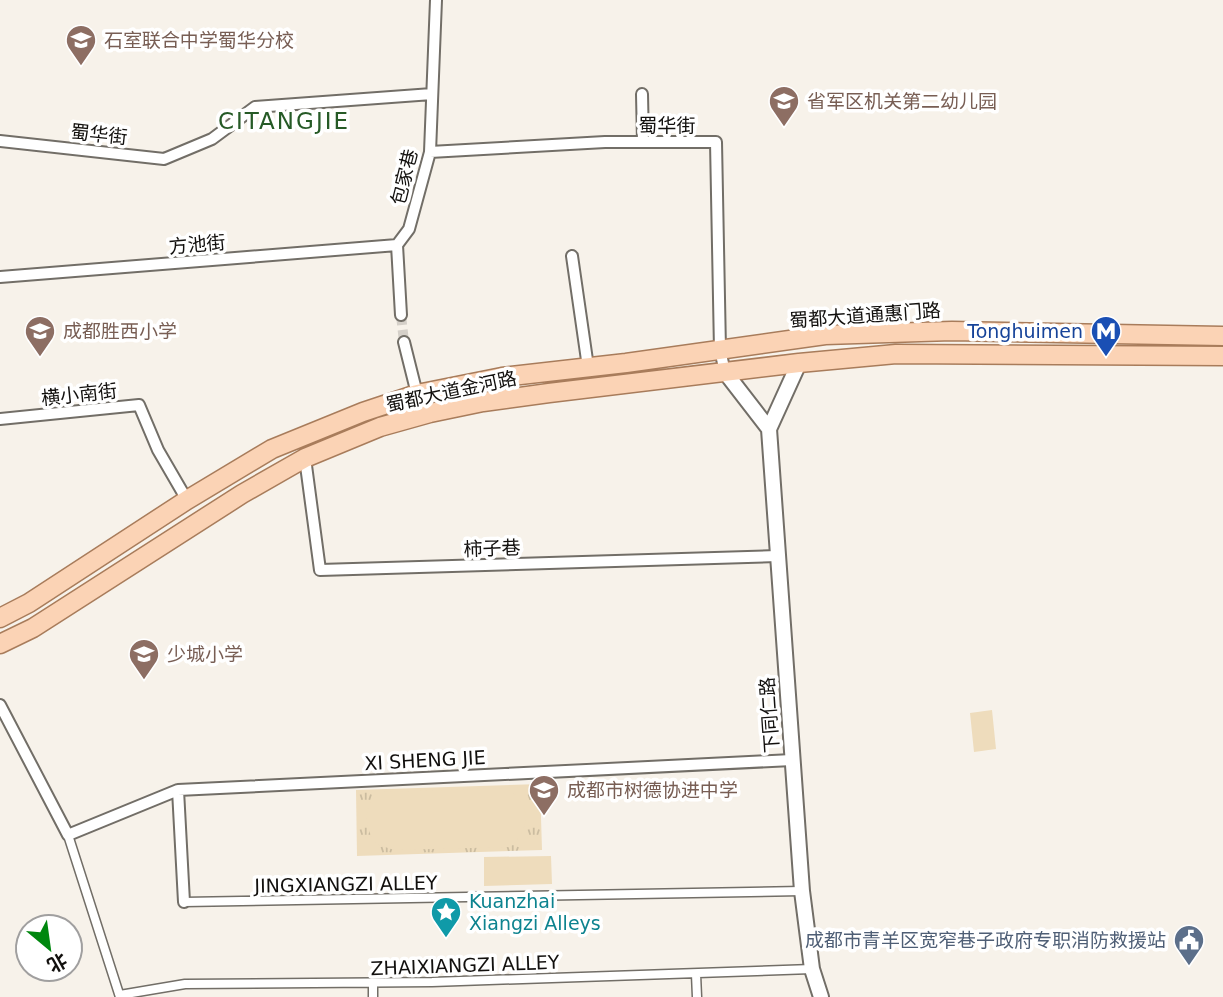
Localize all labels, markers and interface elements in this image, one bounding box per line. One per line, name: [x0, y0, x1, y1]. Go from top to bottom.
school or university icon: 石室联合中学蜀华分校: [64, 23, 98, 67]
place label: 石室联合中学蜀华分校: [104, 29, 294, 51]
school or university icon: 省军区机关第二幼儿园: [767, 84, 801, 128]
place label: 省军区机关第二幼儿园: [807, 90, 997, 112]
district label: CITANGJIE: [218, 108, 350, 134]
street label: 蜀华街: [638, 114, 696, 136]
street label: 蜀华街: [69, 120, 129, 148]
street label: 包家巷: [386, 147, 422, 207]
street label: 方池街: [168, 231, 226, 257]
street label: 蜀都大道通惠门路: [788, 299, 942, 331]
school or university icon: 成都胜西小学: [23, 314, 57, 358]
metro station icon: Tonghuimen: [1089, 314, 1123, 358]
place label: 成都胜西小学: [63, 320, 177, 342]
place label: Tonghuimen: [966, 320, 1083, 342]
street label: 蜀都大道金河路: [384, 366, 518, 416]
street label: 横小南街: [40, 379, 118, 409]
street label: 柿子巷: [463, 536, 521, 560]
school or university icon: 少城小学: [127, 637, 161, 681]
place label: 少城小学: [167, 643, 243, 665]
street label: 下同仁路: [755, 676, 783, 754]
street label: XI SHENG JIE: [364, 746, 486, 774]
school or university icon: 成都市树德协进中学: [527, 773, 561, 817]
place label: 成都市树德协进中学: [567, 779, 738, 801]
street label: JINGXIANGZI ALLEY: [253, 871, 438, 897]
place label: Kuanzhai Xiangzi Alleys: [469, 890, 601, 934]
place icon: Kuanzhai Xiangzi Alleys: [429, 895, 463, 939]
north arrow: [14, 913, 84, 983]
public building icon: 成都市青羊区宽窄巷子政府专职消防救援站: [1172, 923, 1206, 967]
place label: 成都市青羊区宽窄巷子政府专职消防救援站: [805, 929, 1166, 951]
text: 北: [44, 949, 71, 977]
street label: ZHAIXIANGZI ALLEY: [370, 951, 560, 979]

